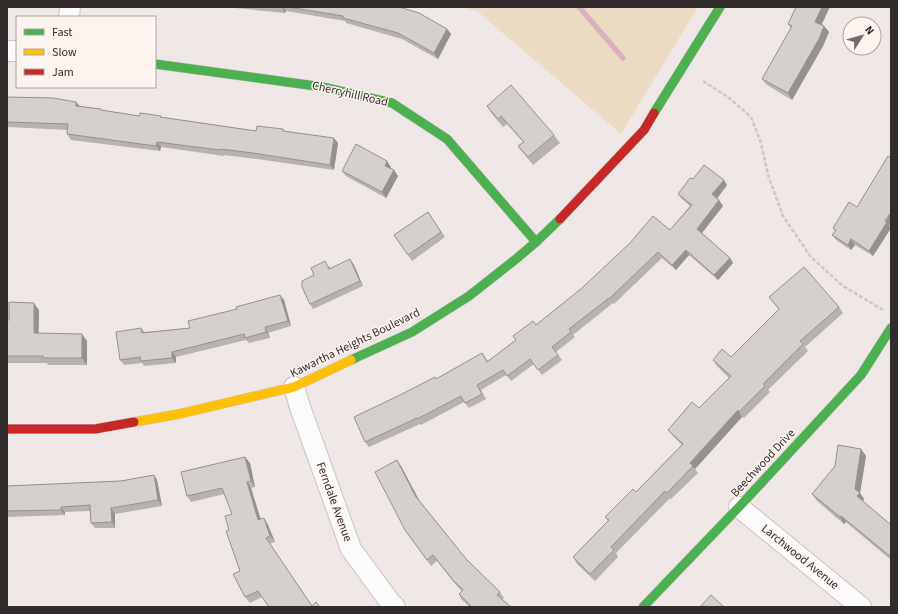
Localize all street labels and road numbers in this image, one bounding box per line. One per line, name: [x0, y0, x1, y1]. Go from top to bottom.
street label: Cherryhill Road: [310, 77, 390, 111]
street label: Kawartha Heights Boulevard: [287, 304, 423, 382]
street label: Beechwood Drive: [727, 425, 799, 501]
street label: Ferndale Avenue: [312, 460, 356, 544]
street label: Larchwood Avenue: [758, 520, 843, 594]

